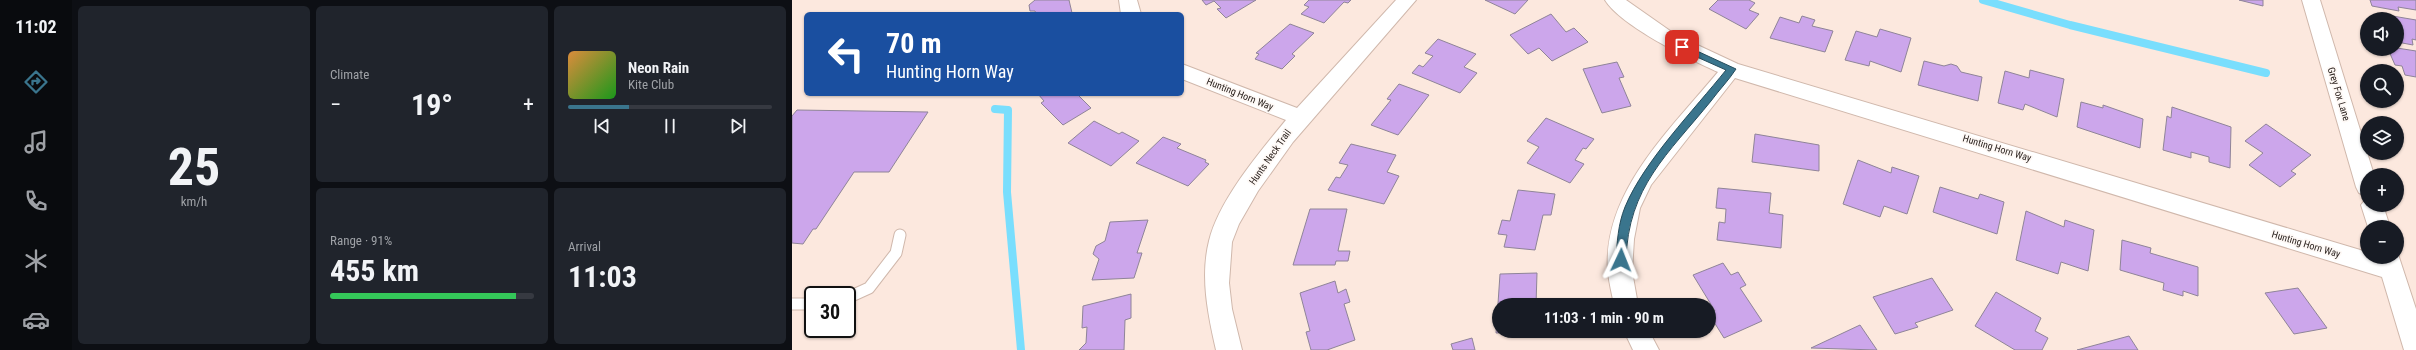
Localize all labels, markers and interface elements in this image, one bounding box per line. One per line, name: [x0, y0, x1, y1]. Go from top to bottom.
map controls: [2360, 12, 2404, 264]
button: sound: [2360, 12, 2404, 56]
text: 11:02: [15, 16, 57, 37]
text: 70 m: [886, 27, 942, 60]
icon: left: [820, 28, 872, 80]
pin: [1665, 30, 1699, 64]
icon: arrive: [1671, 36, 1693, 58]
text: Neon Rain: [628, 59, 689, 77]
text: Hunting Horn Way: [886, 61, 1014, 82]
button: search: [2360, 64, 2404, 108]
street label: Grey Fox Lane: [2326, 66, 2352, 122]
text: Climate: [330, 67, 369, 82]
icon: directions: [22, 68, 50, 96]
street label: Hunting Horn Way: [1205, 76, 1275, 112]
text: Kite Club: [628, 77, 674, 92]
text: 19°: [411, 87, 453, 122]
text: −: [330, 92, 341, 117]
text: +: [523, 92, 534, 117]
icon: previous: [591, 115, 613, 137]
icon: pause: [659, 115, 681, 137]
icon: next: [727, 115, 749, 137]
button: layers: [2360, 116, 2404, 160]
street label: Hunts Neck Trail: [1247, 127, 1293, 187]
icon: music: [22, 128, 50, 156]
street label: Hunting Horn Way: [1961, 132, 2033, 164]
text: 25: [168, 137, 220, 198]
button: +: [2360, 168, 2404, 212]
icon: phone: [22, 187, 50, 215]
text: km/h: [181, 194, 207, 209]
button: −: [2360, 220, 2404, 264]
street label: Hunting Horn Way: [2270, 228, 2342, 260]
text: Range · 91%: [330, 233, 392, 248]
text: Arrival: [568, 239, 601, 254]
position arrow: [1600, 239, 1642, 281]
icon: climate: [22, 247, 50, 275]
text: 455 km: [330, 253, 419, 288]
text: 11:03: [568, 259, 637, 294]
speed limit sign: 30: [804, 286, 856, 338]
icon: car: [22, 306, 50, 334]
text: 11:03 · 1 min · 90 m: [1544, 309, 1664, 327]

